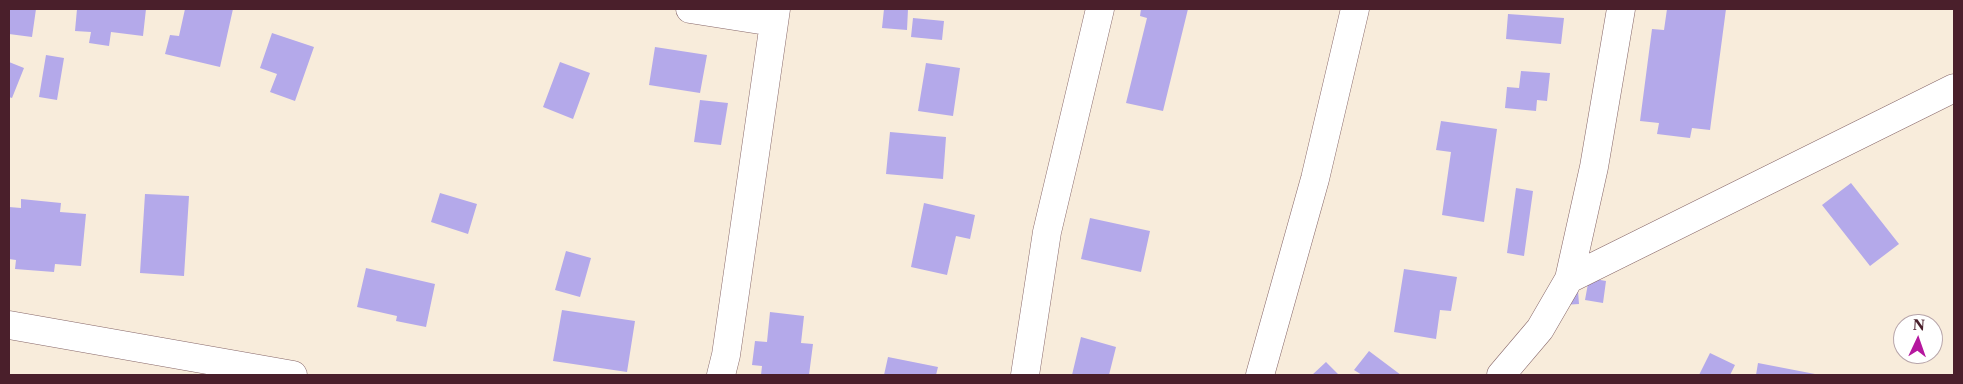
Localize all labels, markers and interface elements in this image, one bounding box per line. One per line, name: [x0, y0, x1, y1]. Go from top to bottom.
north arrow: [1893, 314, 1943, 364]
text: N: [1912, 316, 1925, 334]

